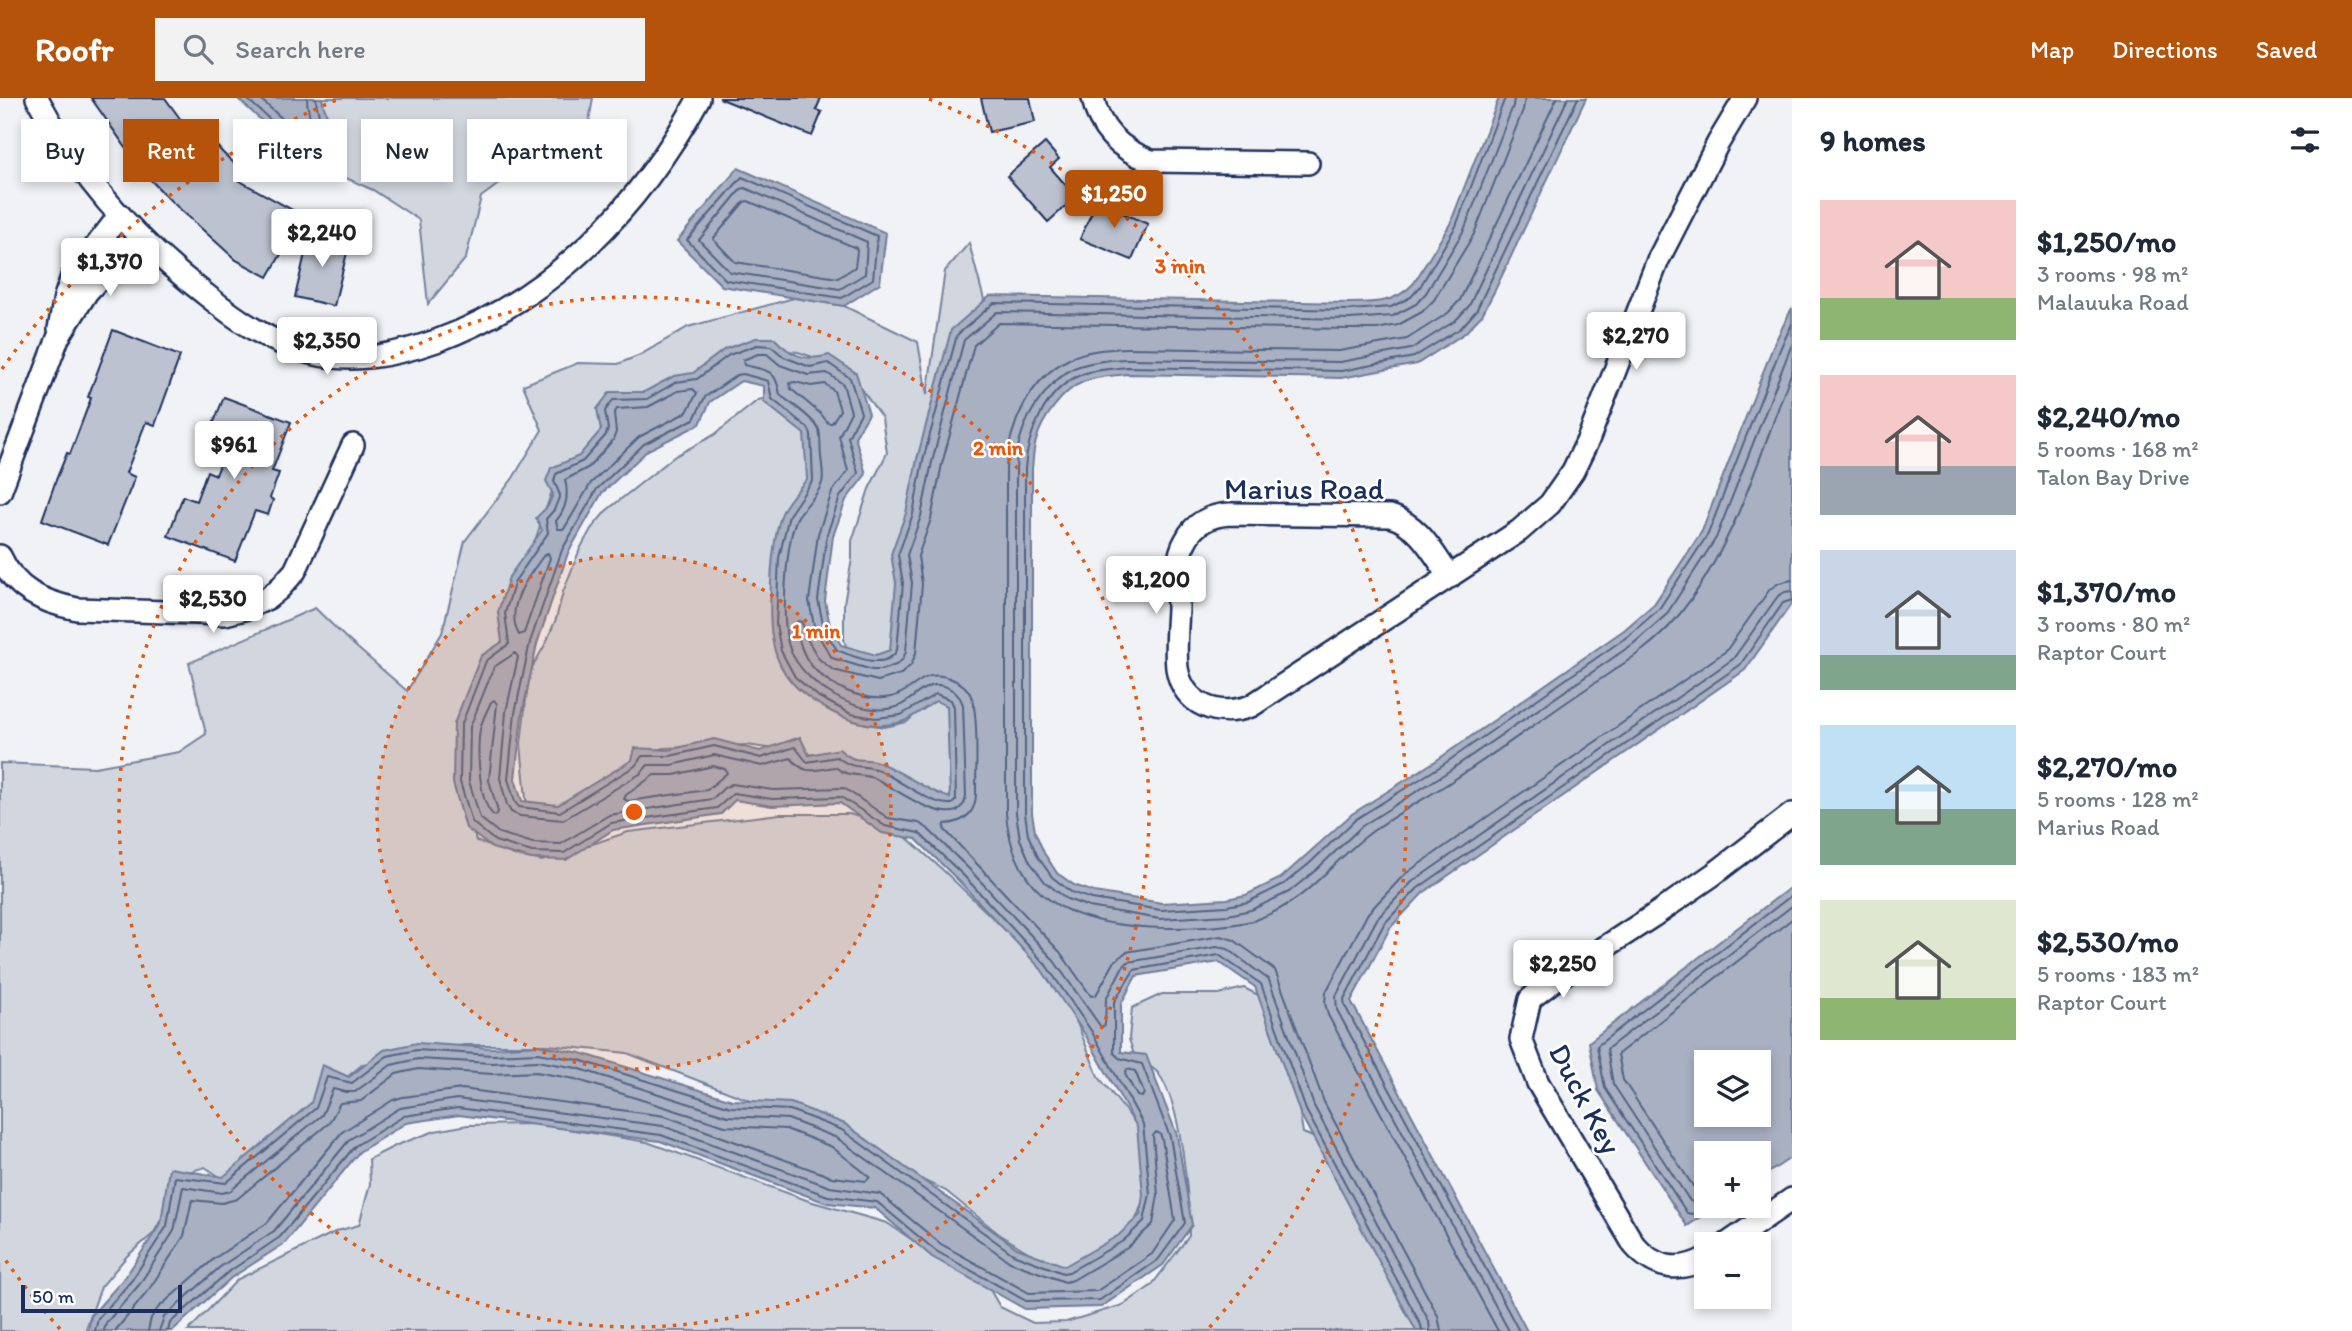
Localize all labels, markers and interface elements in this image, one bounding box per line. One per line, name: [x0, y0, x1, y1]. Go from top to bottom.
search box: [155, 18, 645, 81]
text: Roofr: [35, 30, 113, 69]
icon: search: [179, 30, 217, 68]
text: Search here: [235, 33, 366, 65]
text: Map: [2030, 35, 2074, 64]
text: Directions: [2112, 35, 2218, 64]
text: Saved: [2256, 35, 2317, 64]
chip: Buy: [21, 119, 109, 182]
chip: Rent: [123, 119, 219, 182]
chip: Filters: [233, 119, 347, 182]
chip: New: [361, 119, 453, 182]
chip: Apartment: [467, 119, 627, 182]
icon: filters: [2286, 121, 2324, 159]
text: 9 homes: [1820, 122, 1926, 159]
pin: $1,250: [1057, 170, 1171, 230]
text: $1,250: [1081, 179, 1147, 207]
pin: $2,240: [265, 209, 379, 269]
text: $2,240: [287, 218, 357, 246]
text: $1,250/mo: [2037, 223, 2176, 260]
icon: home: [1876, 228, 1960, 312]
pin: $1,370: [53, 238, 167, 298]
text: $1,370: [77, 247, 143, 275]
text: 3 min: [1155, 253, 1206, 278]
text: 3 rooms · 98 m²: [2037, 260, 2188, 288]
text: Malauuka Road: [2037, 288, 2189, 316]
pin: $2,270: [1579, 313, 1693, 372]
pin: $2,350: [270, 317, 384, 377]
text: $2,270: [1603, 321, 1669, 349]
text: $2,350: [293, 326, 361, 354]
text: $2,240/mo: [2037, 398, 2180, 435]
icon: home: [1876, 403, 1960, 487]
pin: $961: [193, 422, 275, 481]
text: $961: [211, 430, 257, 458]
text: 2 min: [973, 435, 1024, 460]
text: 5 rooms · 168 m²: [2037, 435, 2199, 463]
text: Talon Bay Drive: [2037, 463, 2190, 491]
street label: Marius Road: [1224, 470, 1384, 507]
pin: $1,200: [1099, 556, 1213, 616]
text: $1,200: [1122, 565, 1190, 593]
text: $1,370/mo: [2037, 573, 2176, 610]
pin: $2,530: [156, 575, 270, 635]
icon: home: [1876, 578, 1960, 662]
text: $2,530: [179, 584, 247, 612]
text: 3 rooms · 80 m²: [2037, 610, 2191, 638]
text: 1 min: [792, 618, 841, 643]
text: Raptor Court: [2037, 638, 2167, 666]
text: $2,270/mo: [2037, 748, 2177, 785]
icon: home: [1876, 753, 1960, 837]
text: 5 rooms · 128 m²: [2037, 785, 2199, 813]
centre of rings: [622, 800, 646, 824]
text: Marius Road: [2037, 813, 2160, 841]
text: $2,530/mo: [2037, 923, 2179, 960]
icon: home: [1876, 928, 1960, 1012]
pin: $2,250: [1506, 940, 1620, 1000]
text: $2,250: [1529, 949, 1597, 977]
text: 5 rooms · 183 m²: [2037, 960, 2199, 988]
text: Raptor Court: [2037, 988, 2167, 1016]
street label: Duck Key: [1541, 1037, 1630, 1160]
map controls: [1694, 1050, 1771, 1309]
button: layers: [1694, 1050, 1771, 1127]
button: +: [1694, 1141, 1771, 1218]
button: −: [1694, 1232, 1771, 1309]
scale bar: [21, 1282, 182, 1314]
text: 50 m: [32, 1285, 74, 1308]

